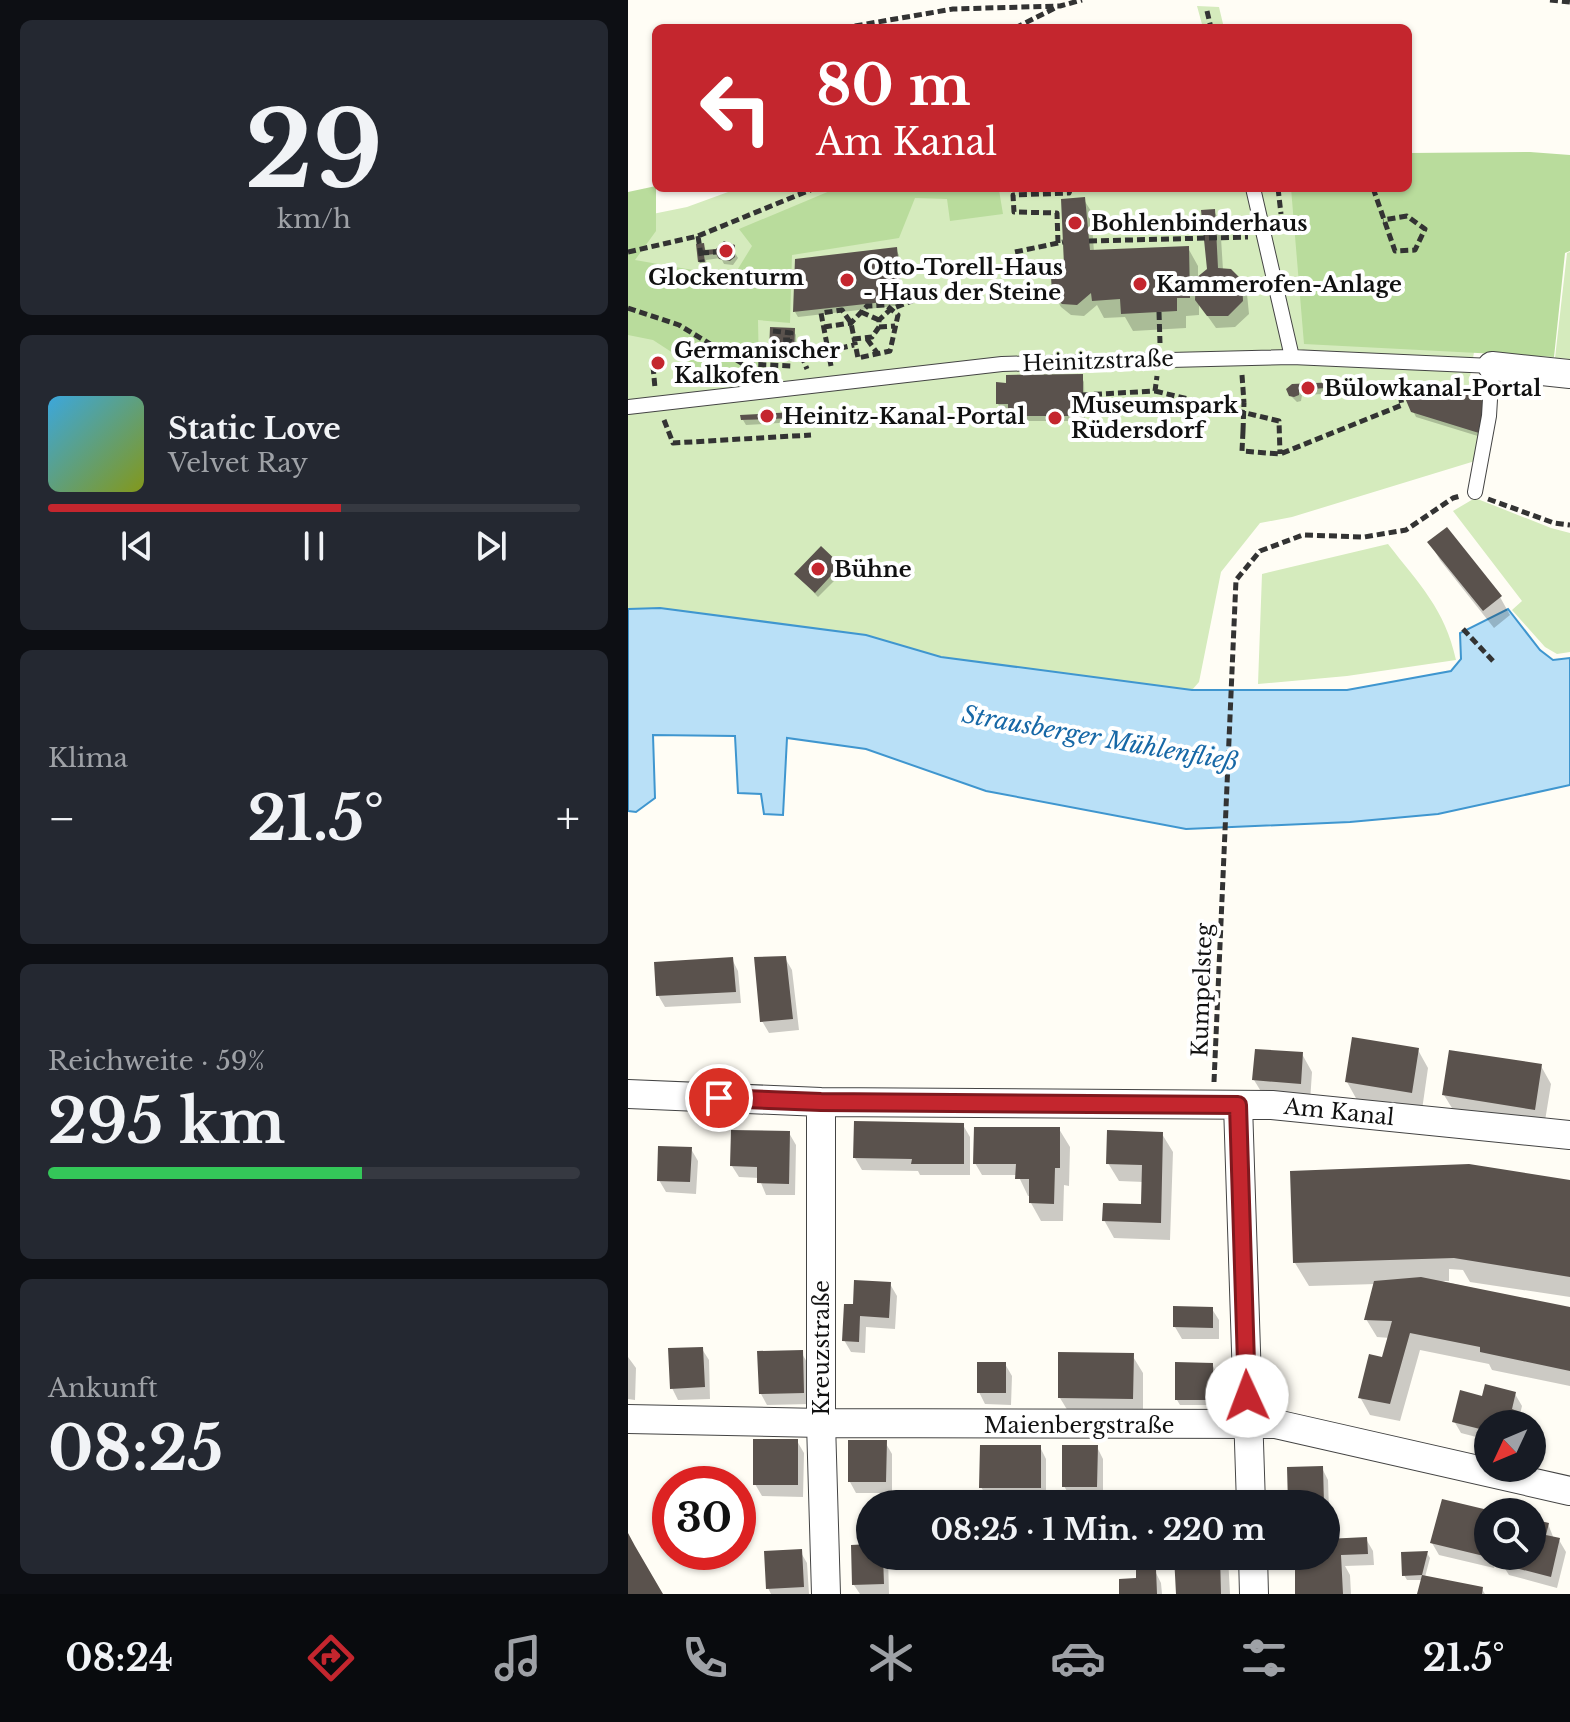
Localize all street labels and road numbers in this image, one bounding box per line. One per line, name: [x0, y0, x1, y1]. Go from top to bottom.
street label: Heinitzstraße: [1022, 345, 1174, 377]
street label: Kumpelsteg: [1186, 922, 1218, 1057]
street label: Am Kanal: [1282, 1093, 1395, 1131]
street label: Kreuzstraße: [808, 1280, 835, 1416]
street label: Maienbergstraße: [984, 1412, 1174, 1439]

